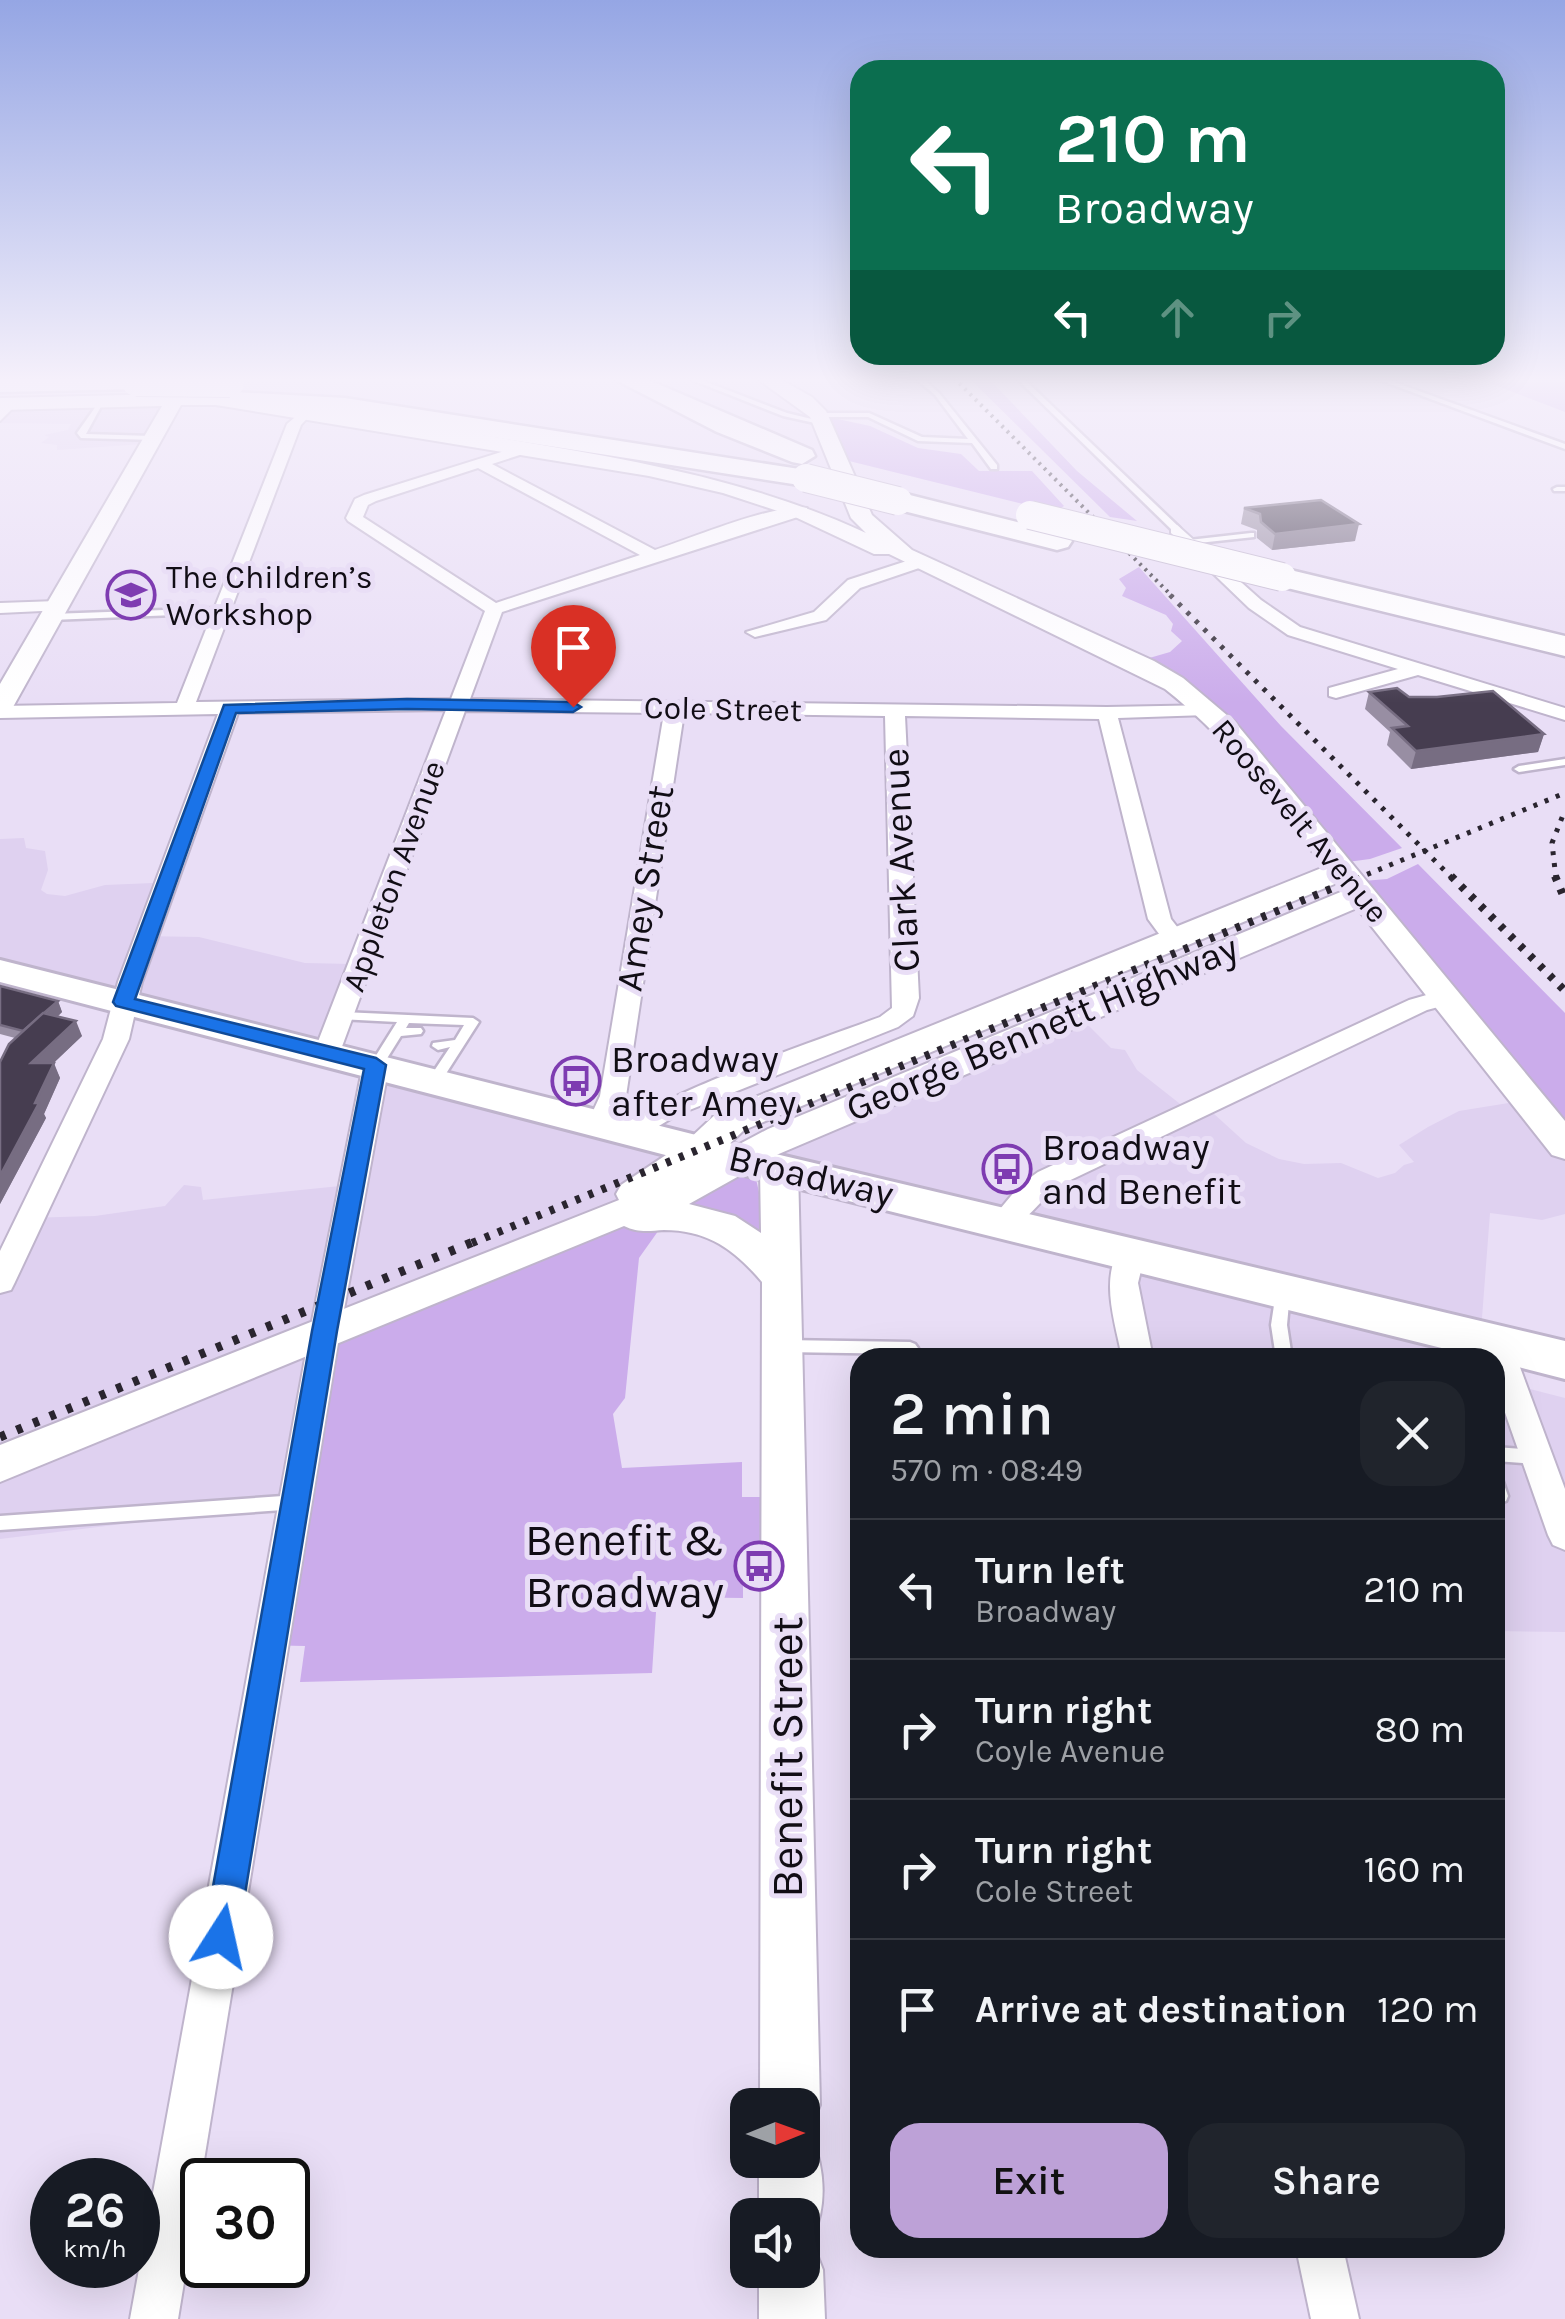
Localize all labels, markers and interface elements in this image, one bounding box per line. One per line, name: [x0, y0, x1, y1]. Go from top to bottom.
text: 210 m: [1055, 98, 1251, 180]
icon: left: [890, 100, 1020, 230]
text: Broadway: [1055, 182, 1254, 234]
icon: left: [1045, 290, 1100, 345]
icon: ahead: [1150, 290, 1205, 345]
icon: right: [1255, 290, 1310, 345]
place label: The Children’s Workshop: [166, 559, 373, 633]
school or university icon: The Children’s Workshop: [105, 569, 157, 621]
pin: [531, 605, 616, 708]
icon: arrive: [546, 620, 601, 675]
street label: Cole Street: [644, 689, 802, 729]
street label: Roosevelt Avenue: [1204, 712, 1396, 930]
street label: Clark Avenue: [873, 747, 929, 973]
street label: Appleton Avenue: [335, 756, 453, 996]
street label: Amey Street: [607, 782, 683, 994]
street label: George Bennett Highway: [839, 925, 1245, 1131]
place label: Broadway after Amey: [611, 1037, 796, 1126]
bus stop icon: Broadway after Amey: [550, 1055, 602, 1107]
place label: Broadway and Benefit: [1042, 1125, 1242, 1214]
street label: Broadway: [724, 1135, 898, 1217]
bus stop icon: Broadway and Benefit: [981, 1143, 1033, 1195]
text: 2 min: [890, 1379, 1054, 1449]
button: close: [1360, 1381, 1465, 1486]
text: 570 m · 08:49: [890, 1452, 1083, 1489]
place label: Benefit & Broadway: [525, 1514, 724, 1619]
bus stop icon: Benefit & Broadway: [733, 1540, 785, 1592]
text: Turn left: [975, 1548, 1125, 1593]
icon: left: [890, 1562, 945, 1617]
text: 210 m: [1363, 1567, 1465, 1612]
text: Broadway: [975, 1593, 1116, 1630]
street label: Benefit Street: [761, 1616, 813, 1898]
text: Turn right: [975, 1688, 1152, 1733]
icon: right: [890, 1702, 945, 1757]
text: 80 m: [1375, 1707, 1465, 1752]
text: Coyle Avenue: [975, 1733, 1165, 1770]
text: Turn right: [975, 1828, 1152, 1873]
icon: right: [890, 1842, 945, 1897]
text: 160 m: [1364, 1847, 1465, 1892]
text: Cole Street: [975, 1873, 1133, 1910]
position arrow: [169, 1885, 273, 1989]
icon: arrive: [890, 1982, 945, 2037]
text: Arrive at destination: [975, 1987, 1347, 2032]
text: 120 m: [1377, 1987, 1479, 2032]
north arrow: [730, 2088, 820, 2178]
map controls: [730, 2088, 820, 2288]
button: Exit: [890, 2123, 1168, 2238]
button: Share: [1188, 2123, 1465, 2238]
speed limit sign: 30: [180, 2158, 310, 2288]
text: 26: [65, 2181, 125, 2240]
button: sound: [730, 2198, 820, 2288]
text: km/h: [63, 2234, 127, 2263]

